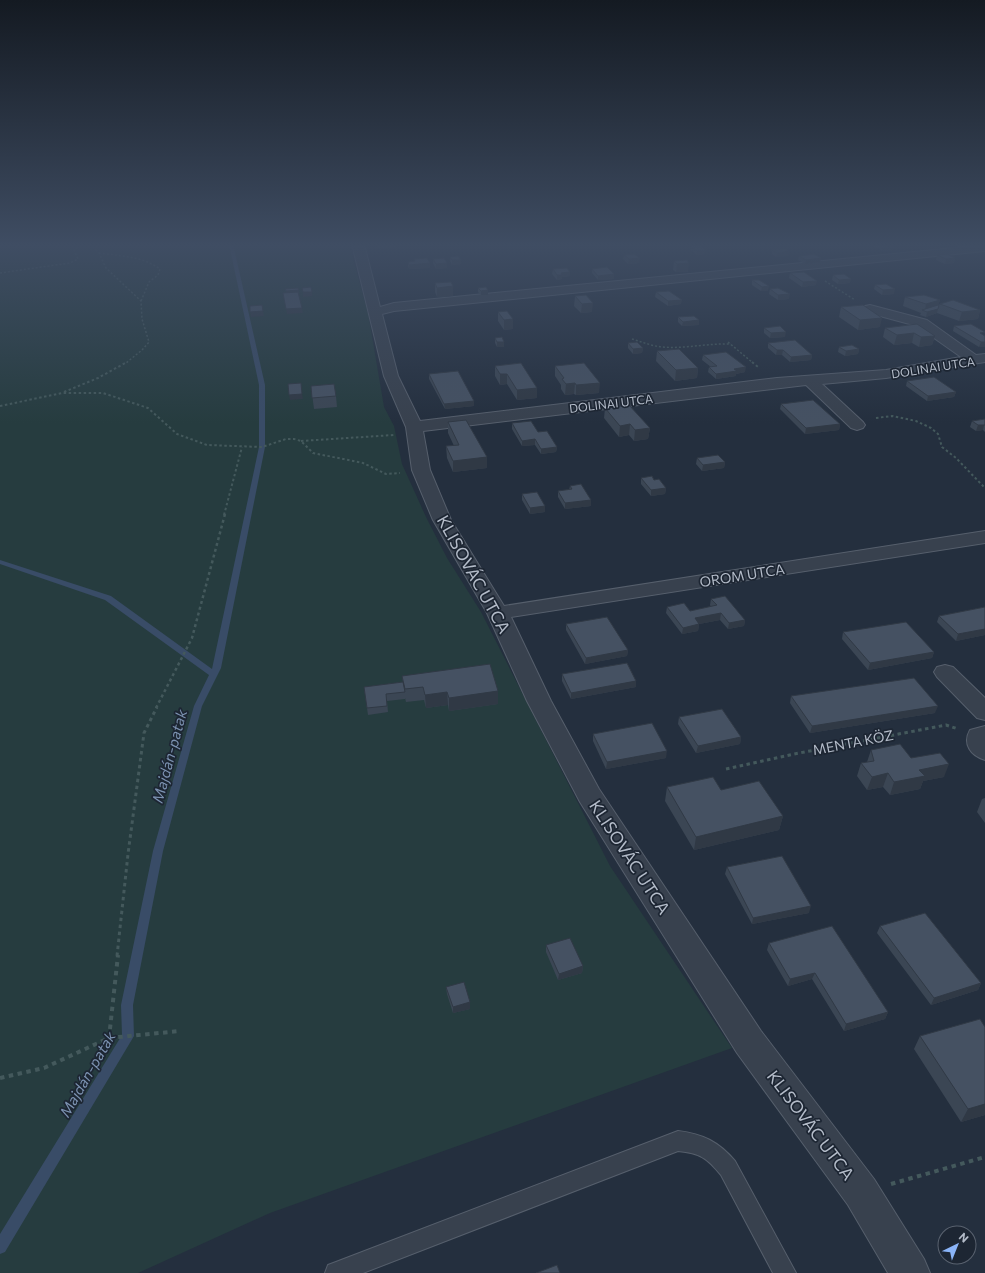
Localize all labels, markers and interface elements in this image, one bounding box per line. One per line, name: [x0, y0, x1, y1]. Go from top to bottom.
street label: DOLINAI UTCA: [890, 353, 976, 381]
street label: DOLINAI UTCA: [568, 391, 654, 415]
street label: KLISOVÁC UTCA: [433, 511, 515, 637]
street label: OROM UTCA: [698, 560, 786, 590]
water label: Majdán-patak: [148, 706, 190, 805]
street label: MENTA KÖZ: [811, 726, 895, 758]
street label: KLISOVÁC UTCA: [585, 796, 675, 918]
water label: Majdán-patak: [55, 1027, 119, 1120]
street label: KLISOVÁC UTCA: [763, 1066, 859, 1184]
north arrow: [937, 1225, 977, 1265]
text: N: [957, 1230, 972, 1245]

